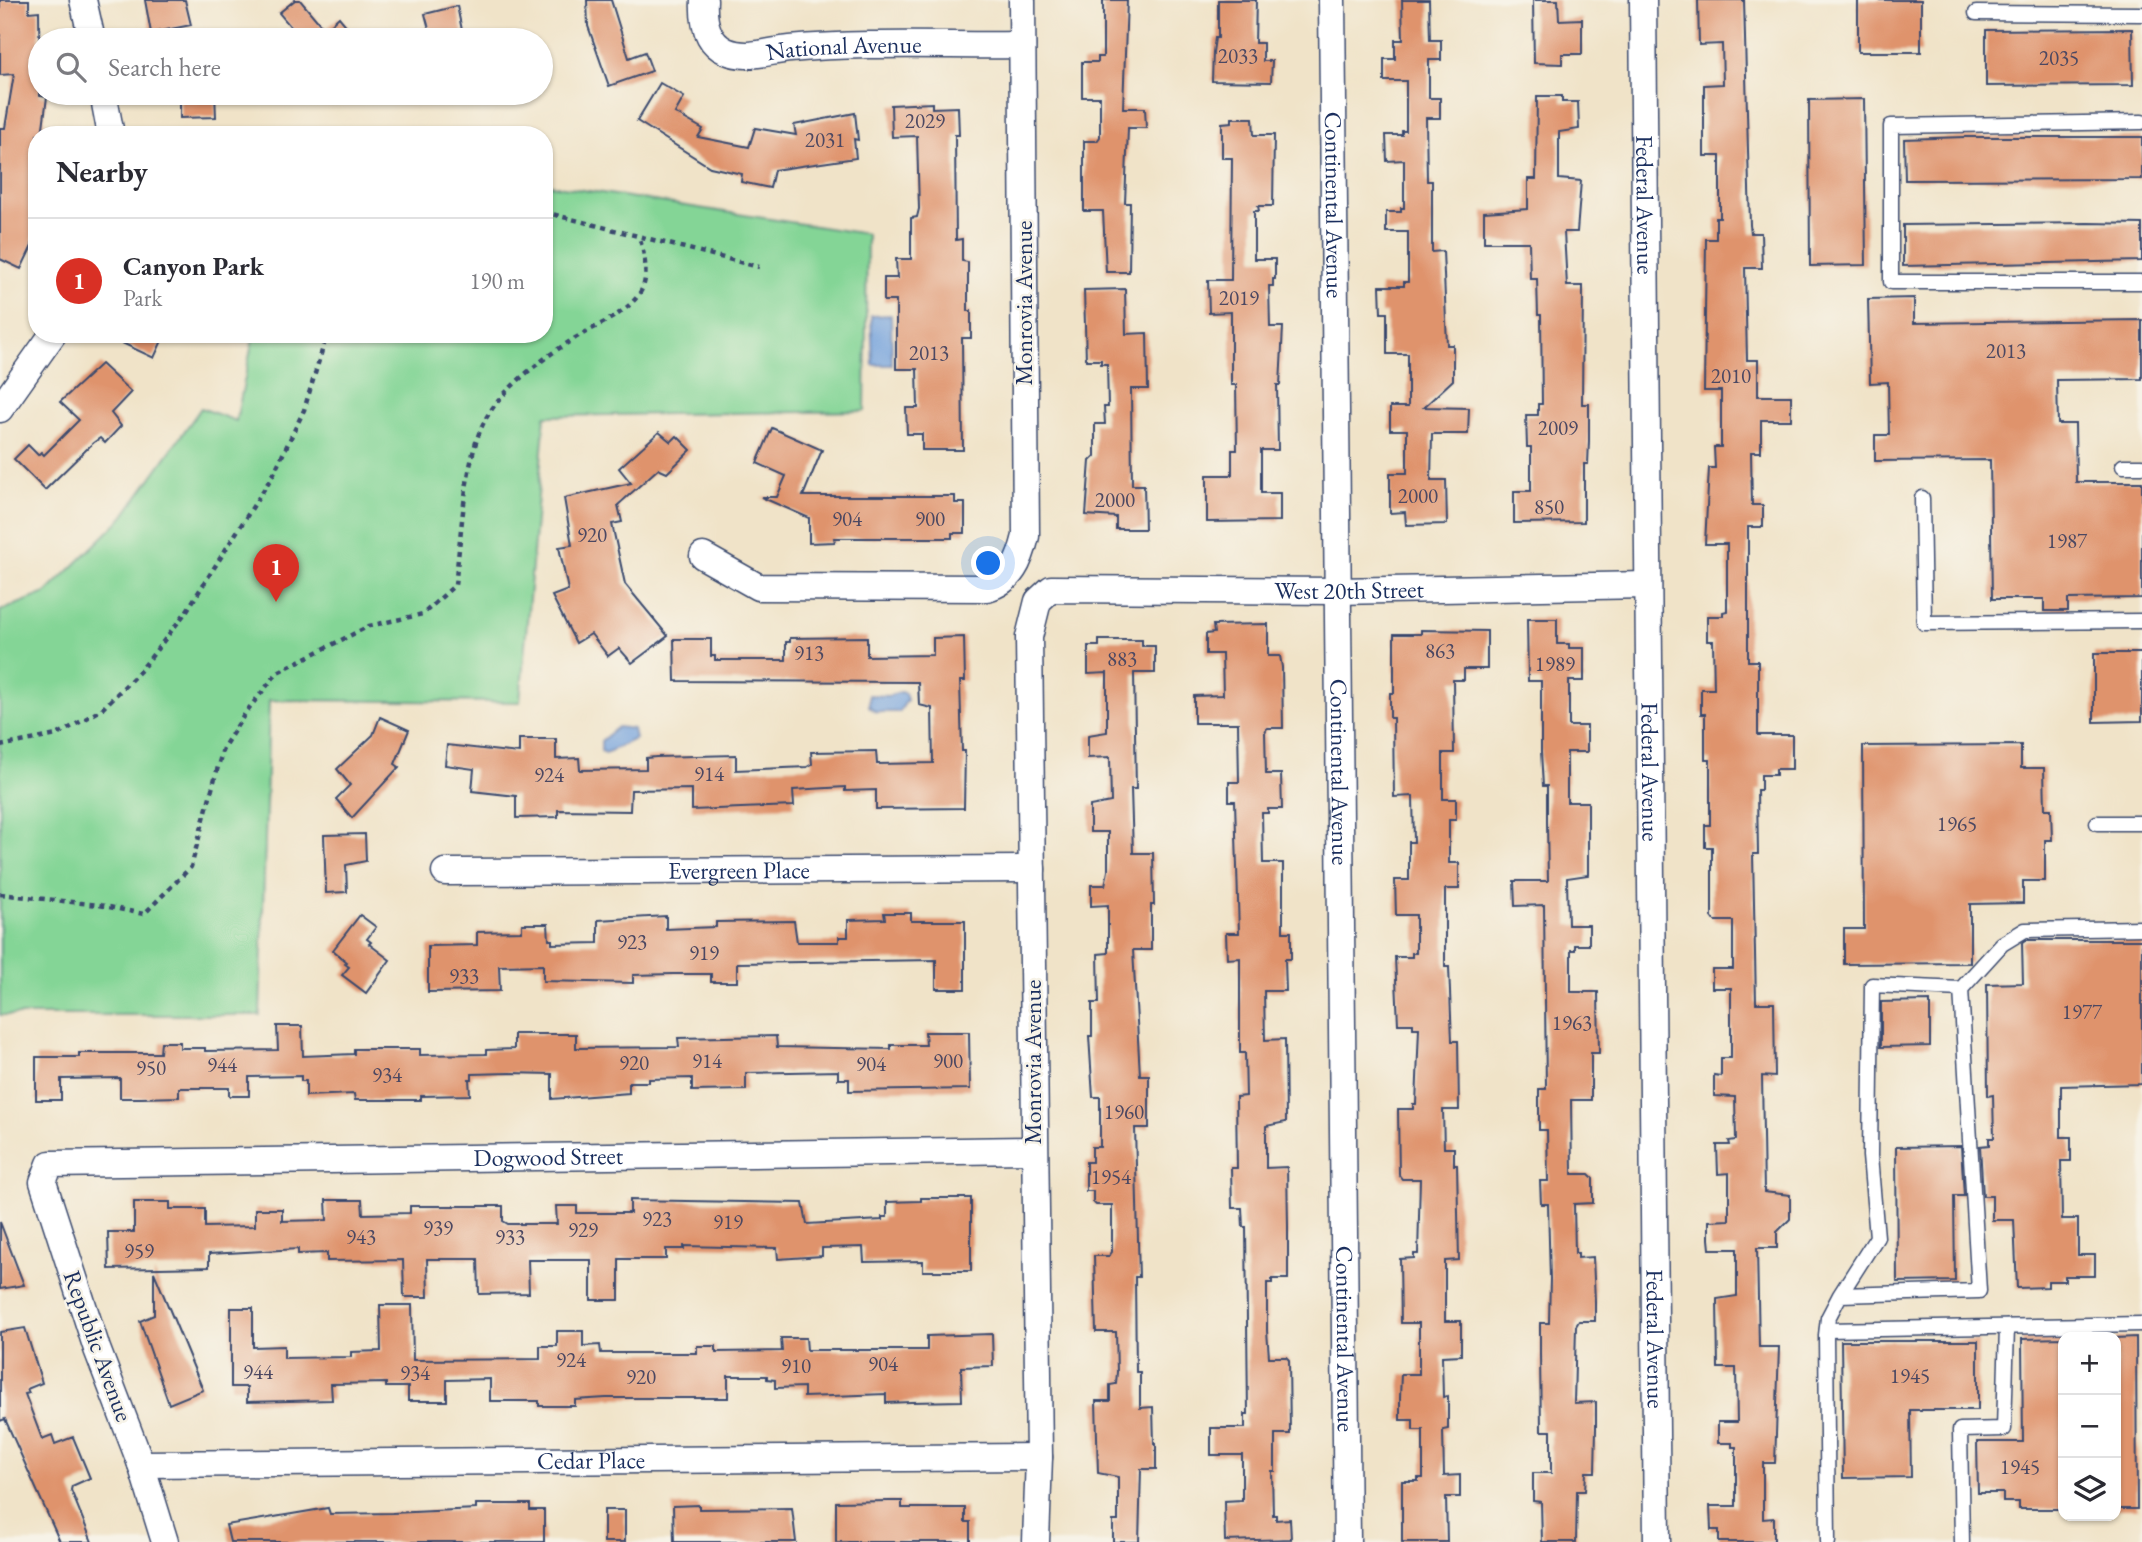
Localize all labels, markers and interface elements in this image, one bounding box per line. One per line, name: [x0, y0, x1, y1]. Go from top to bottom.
search box: [28, 28, 553, 105]
street label: National Avenue: [763, 29, 922, 68]
house number: 2033: [1218, 42, 1258, 69]
house number: 2035: [2039, 44, 2079, 71]
icon: search: [52, 48, 90, 86]
text: Search here: [108, 50, 221, 84]
house number: 2029: [905, 107, 945, 134]
street label: Continental Avenue: [1318, 112, 1351, 298]
house number: 2031: [805, 126, 845, 153]
street label: Federal Avenue: [1629, 135, 1661, 275]
text: Nearby: [56, 152, 148, 191]
street label: Monrovia Avenue: [1008, 221, 1039, 385]
text: Canyon Park: [123, 249, 264, 283]
text: 1: [73, 266, 85, 296]
text: 190 m: [469, 266, 525, 296]
text: Park: [123, 283, 162, 313]
house number: 2019: [1219, 284, 1259, 311]
house number: 2013: [1986, 337, 2026, 364]
house number: 2013: [909, 339, 949, 366]
house number: 2010: [1711, 362, 1751, 389]
house number: 2009: [1538, 414, 1578, 441]
house number: 2000: [1398, 482, 1438, 509]
house number: 2000: [1095, 486, 1135, 513]
house number: 850: [1534, 493, 1564, 520]
house number: 904: [832, 505, 863, 532]
house number: 900: [915, 505, 945, 532]
house number: 920: [577, 521, 607, 548]
house number: 1987: [2047, 527, 2088, 554]
pin: 1: [253, 544, 299, 602]
your location: [971, 546, 1005, 580]
street label: West 20th Street: [1274, 573, 1425, 606]
house number: 863: [1425, 637, 1455, 664]
house number: 913: [794, 639, 824, 666]
house number: 883: [1107, 645, 1137, 672]
house number: 1989: [1535, 650, 1575, 677]
street label: Continental Avenue: [1324, 679, 1356, 865]
street label: Federal Avenue: [1634, 702, 1667, 842]
house number: 914: [694, 760, 725, 787]
house number: 924: [534, 761, 565, 788]
house number: 1965: [1937, 810, 1977, 837]
street label: Evergreen Place: [668, 854, 810, 886]
house number: 923: [617, 928, 647, 955]
house number: 919: [689, 939, 719, 966]
house number: 933: [449, 962, 479, 989]
street label: Monrovia Avenue: [1017, 980, 1048, 1144]
house number: 1977: [2062, 998, 2103, 1025]
house number: 1963: [1552, 1009, 1592, 1036]
house number: 914: [692, 1047, 723, 1074]
house number: 900: [933, 1047, 963, 1074]
house number: 920: [619, 1049, 649, 1076]
house number: 904: [856, 1050, 887, 1077]
house number: 944: [207, 1051, 238, 1078]
house number: 950: [136, 1054, 166, 1081]
house number: 934: [372, 1061, 403, 1088]
house number: 1960: [1104, 1098, 1144, 1125]
street label: Dogwood Street: [473, 1140, 624, 1173]
house number: 1954: [1091, 1163, 1132, 1190]
house number: 923: [642, 1205, 672, 1232]
house number: 919: [713, 1208, 743, 1235]
house number: 939: [423, 1214, 453, 1241]
house number: 929: [568, 1216, 598, 1243]
house number: 943: [346, 1223, 376, 1250]
house number: 933: [495, 1223, 525, 1250]
house number: 959: [124, 1237, 154, 1264]
street label: Continental Avenue: [1329, 1246, 1362, 1432]
street label: Republic Avenue: [57, 1266, 140, 1426]
street label: Federal Avenue: [1640, 1269, 1672, 1409]
map controls: [2058, 1332, 2121, 1521]
button: +: [2058, 1332, 2121, 1395]
house number: 924: [556, 1346, 587, 1373]
house number: 904: [868, 1350, 899, 1377]
house number: 910: [781, 1352, 811, 1379]
house number: 944: [243, 1358, 274, 1385]
house number: 934: [400, 1359, 431, 1386]
house number: 1945: [1890, 1362, 1930, 1389]
house number: 920: [626, 1363, 656, 1390]
button: −: [2058, 1395, 2121, 1458]
street label: Cedar Place: [537, 1444, 645, 1476]
house number: 1945: [2000, 1453, 2040, 1480]
button: layers: [2058, 1458, 2121, 1521]

